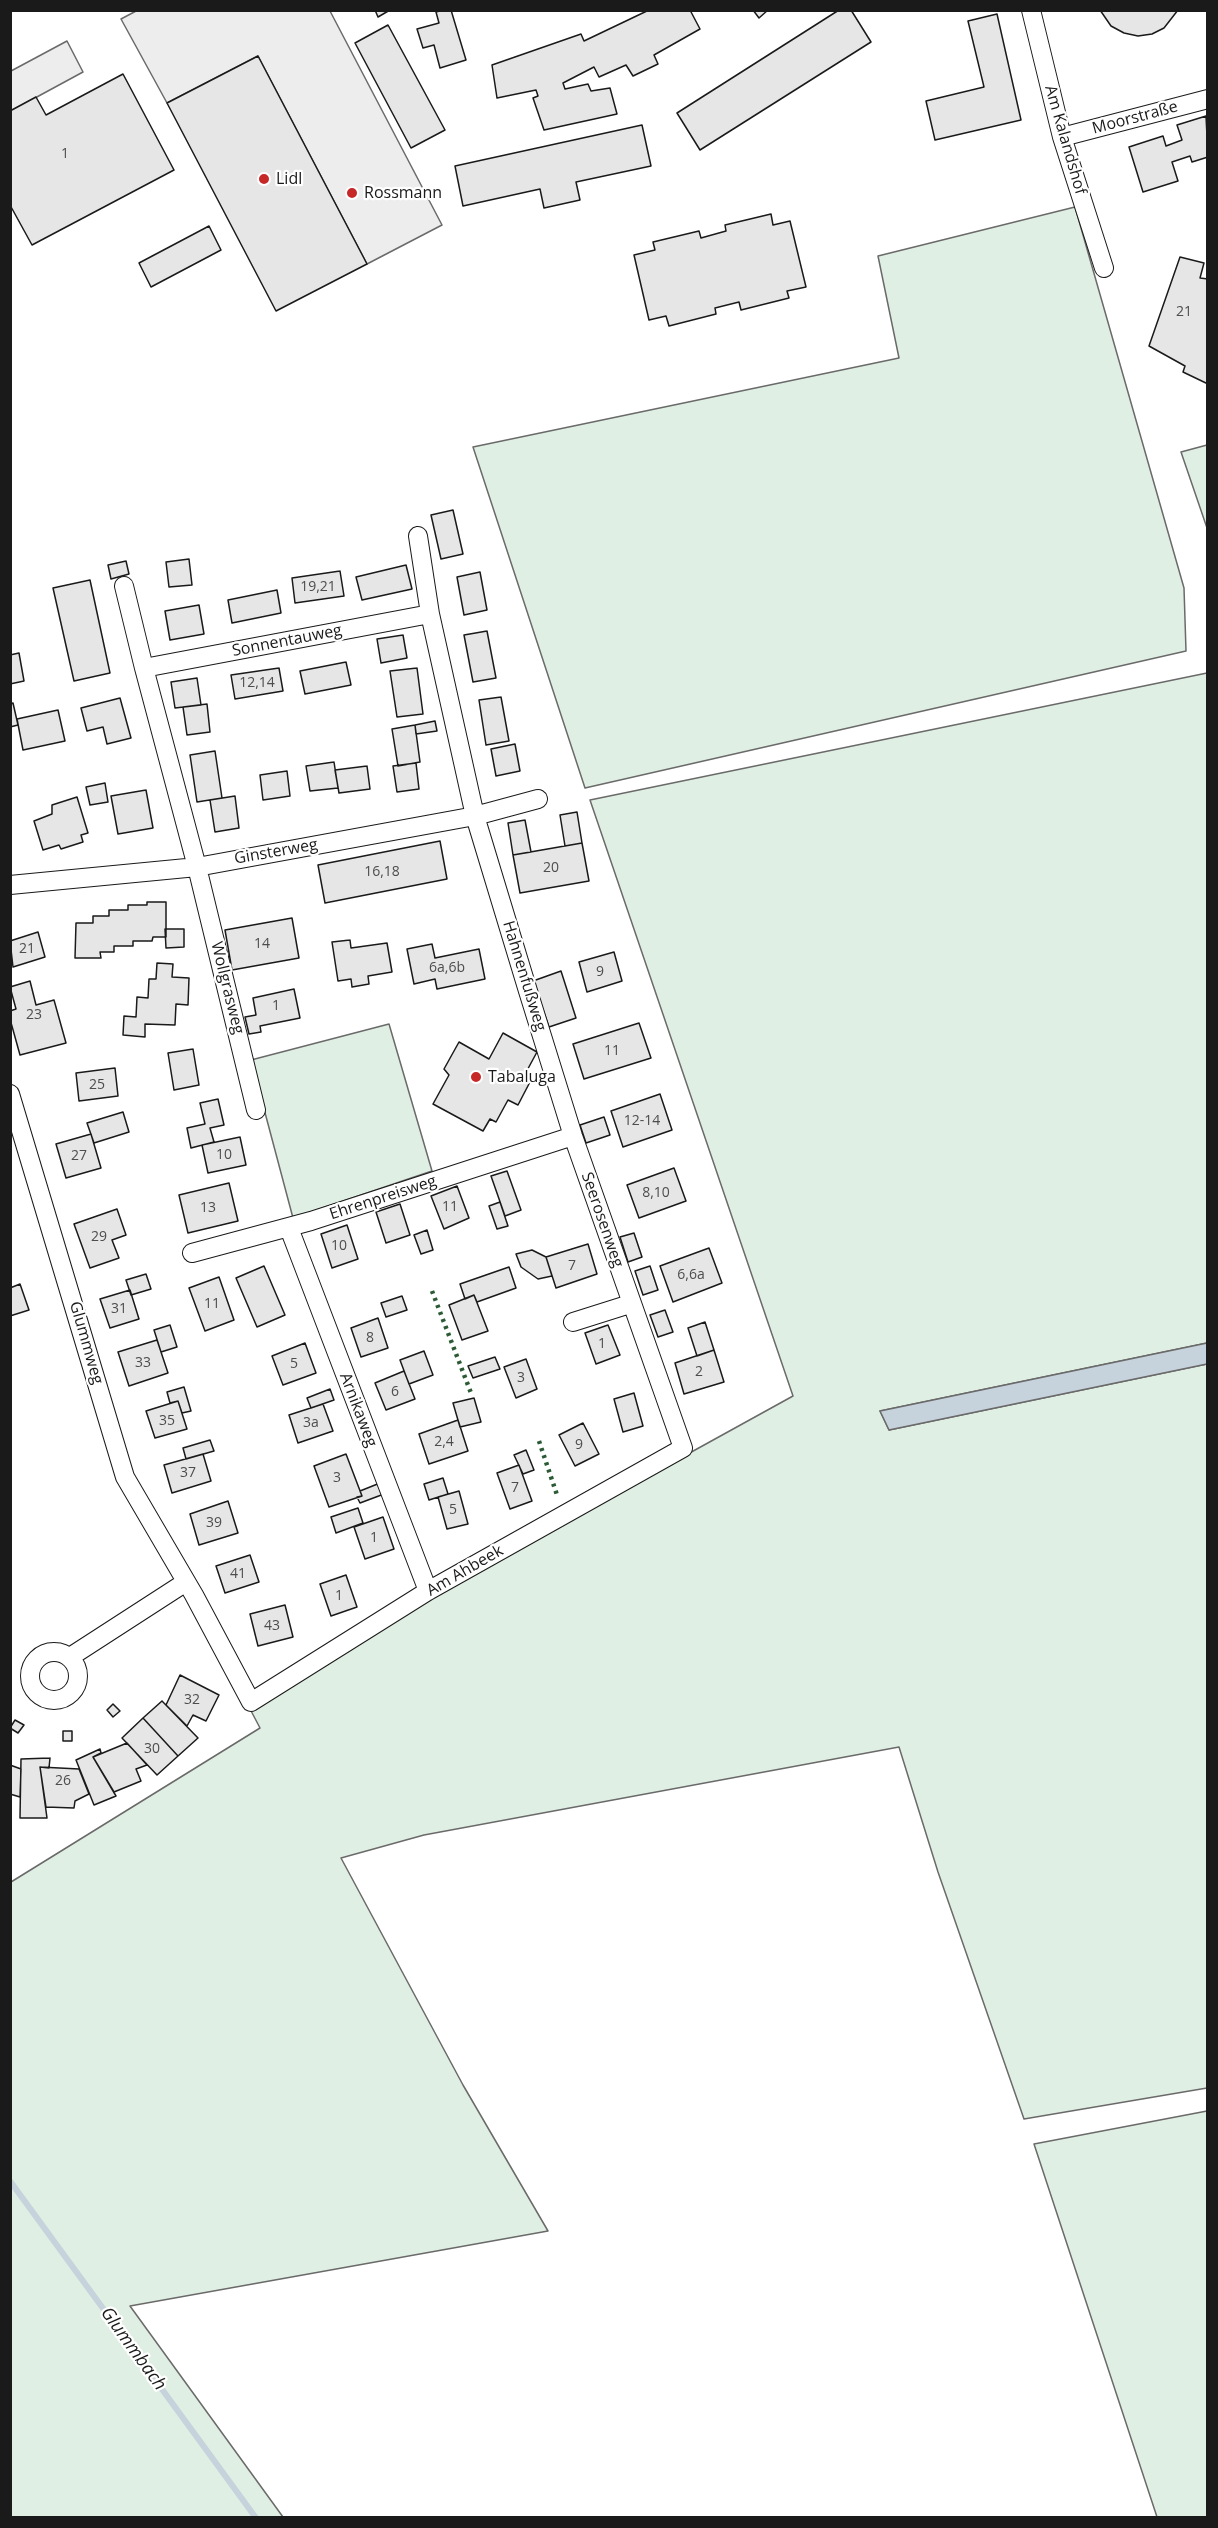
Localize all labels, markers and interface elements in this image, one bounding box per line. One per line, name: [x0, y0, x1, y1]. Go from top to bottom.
street label: Am Kalandshof: [1040, 83, 1090, 197]
street label: Moorstraße: [1090, 97, 1180, 139]
house number: 1: [61, 146, 69, 162]
place label: Lidl: [276, 169, 302, 189]
marker: Lidl: [257, 172, 271, 186]
place label: Rossmann: [364, 183, 442, 203]
marker: Rossmann: [345, 186, 359, 200]
house number: 21: [1176, 304, 1192, 320]
house number: 19,21: [300, 579, 336, 595]
street label: Sonnentauweg: [231, 621, 343, 661]
house number: 12,14: [239, 675, 275, 691]
street label: Ginsterweg: [233, 835, 319, 869]
house number: 20: [543, 860, 559, 876]
house number: 16,18: [364, 864, 400, 880]
street label: Hahnenfußweg: [498, 919, 550, 1033]
house number: 14: [254, 936, 270, 952]
street label: Wollgrasweg: [206, 940, 248, 1036]
house number: 21: [19, 941, 35, 957]
house number: 6a,6b: [429, 960, 465, 976]
house number: 9: [596, 964, 604, 980]
house number: 1: [272, 998, 280, 1014]
house number: 23: [26, 1007, 42, 1023]
house number: 11: [604, 1043, 620, 1059]
place label: Tabaluga: [488, 1067, 556, 1087]
marker: Tabaluga: [469, 1070, 483, 1084]
house number: 25: [89, 1077, 105, 1093]
house number: 12-14: [624, 1113, 660, 1129]
house number: 10: [216, 1147, 232, 1163]
house number: 27: [71, 1148, 87, 1164]
street label: Seerosenweg: [577, 1170, 627, 1270]
street label: Ehrenpreisweg: [327, 1172, 439, 1224]
house number: 8,10: [642, 1185, 670, 1201]
house number: 11: [442, 1199, 458, 1215]
house number: 13: [200, 1200, 216, 1216]
house number: 29: [91, 1229, 107, 1245]
house number: 10: [331, 1238, 347, 1254]
house number: 7: [568, 1258, 576, 1274]
house number: 6,6a: [677, 1267, 705, 1283]
house number: 11: [204, 1296, 220, 1312]
street label: Glummweg: [65, 1299, 107, 1387]
house number: 31: [111, 1301, 127, 1317]
house number: 8: [366, 1330, 374, 1346]
house number: 1: [598, 1336, 606, 1352]
house number: 33: [135, 1355, 151, 1371]
house number: 5: [290, 1356, 298, 1372]
house number: 2: [695, 1364, 703, 1380]
street label: Arnikaweg: [335, 1370, 381, 1450]
house number: 3: [517, 1370, 525, 1386]
house number: 6: [391, 1384, 399, 1400]
house number: 35: [159, 1413, 175, 1429]
house number: 3a: [303, 1415, 319, 1431]
house number: 2,4: [434, 1434, 454, 1450]
house number: 9: [575, 1437, 583, 1453]
house number: 37: [180, 1465, 196, 1481]
house number: 3: [333, 1470, 341, 1486]
house number: 7: [511, 1480, 519, 1496]
house number: 5: [449, 1502, 457, 1518]
house number: 39: [206, 1515, 222, 1531]
house number: 1: [370, 1530, 378, 1546]
street label: Am Ahbeek: [423, 1541, 507, 1601]
house number: 41: [230, 1566, 246, 1582]
house number: 1: [335, 1588, 343, 1604]
house number: 43: [264, 1618, 280, 1634]
house number: 32: [184, 1692, 200, 1708]
house number: 30: [144, 1741, 160, 1757]
house number: 26: [55, 1773, 71, 1789]
water label: Glummbach: [96, 2303, 170, 2395]

